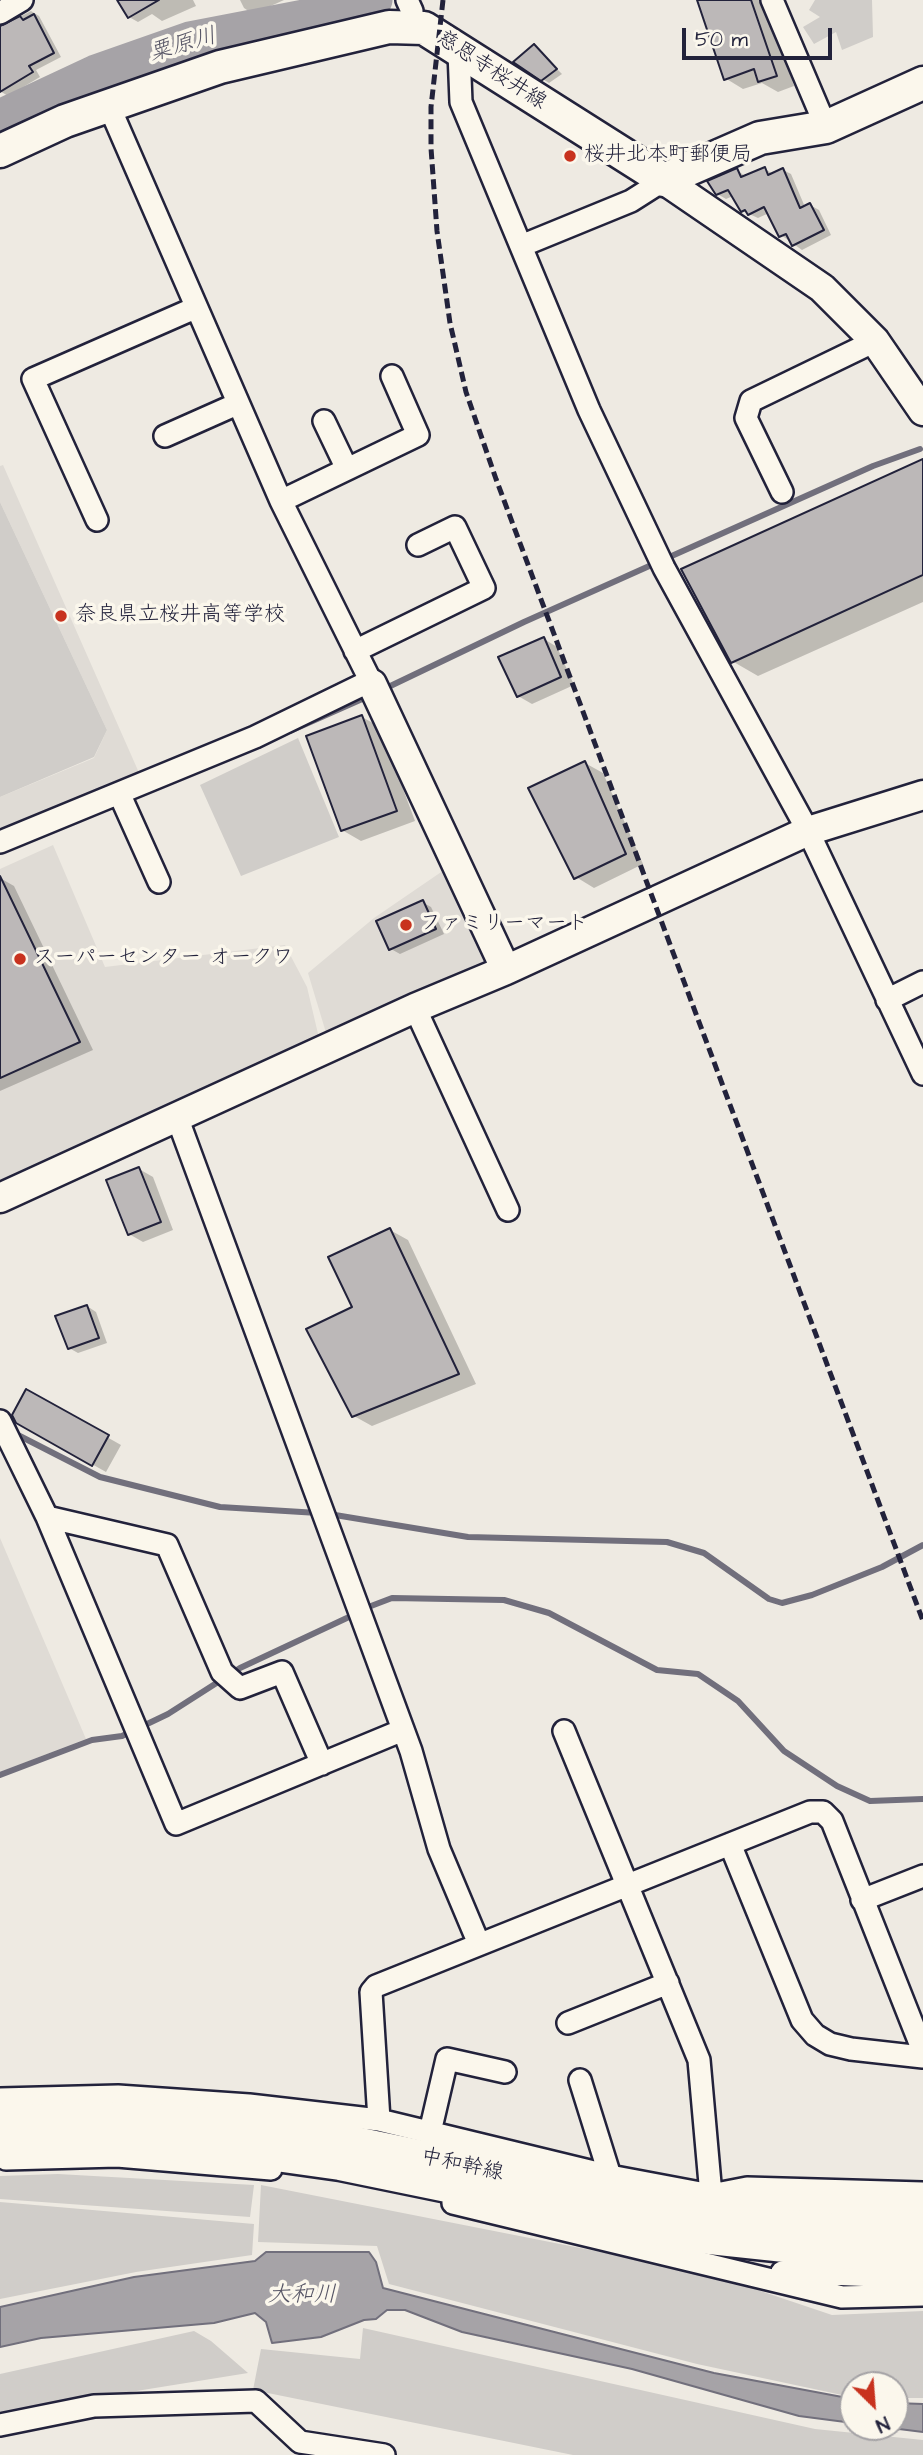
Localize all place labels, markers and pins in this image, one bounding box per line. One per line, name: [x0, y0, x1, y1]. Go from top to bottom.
place label: 桜井北本町郵便局: [584, 143, 752, 169]
marker: 桜井北本町郵便局: [562, 148, 578, 164]
place label: 奈良県立桜井高等学校: [75, 603, 285, 629]
marker: 奈良県立桜井高等学校: [53, 608, 69, 624]
place label: ファミリーマート: [420, 912, 588, 938]
marker: ファミリーマート: [398, 917, 414, 933]
place label: スーパーセンター オークワ: [34, 946, 294, 972]
marker: スーパーセンター オークワ: [12, 951, 28, 967]

